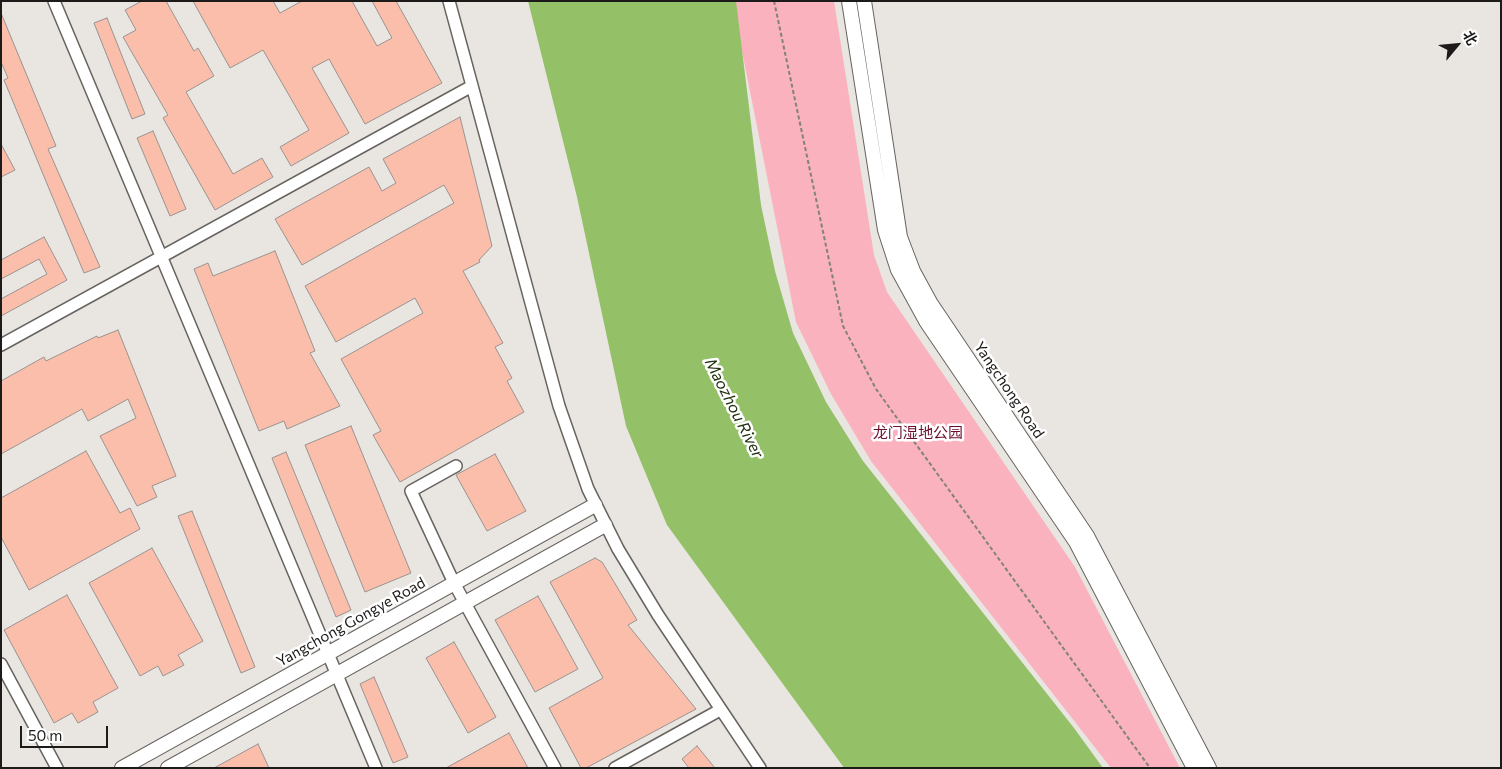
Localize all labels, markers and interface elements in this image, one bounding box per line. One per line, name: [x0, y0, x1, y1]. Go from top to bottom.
north arrow: [1432, 20, 1482, 70]
text: 北: [1460, 28, 1481, 48]
street label: Yangchong Road: [970, 338, 1048, 442]
water label: Maozhou River: [701, 355, 767, 461]
park label: 龙门湿地公园: [873, 424, 963, 442]
street label: Yangchong Gongye Road: [273, 574, 429, 670]
scale bar: [22, 716, 110, 748]
text: 50 m: [28, 726, 62, 744]

